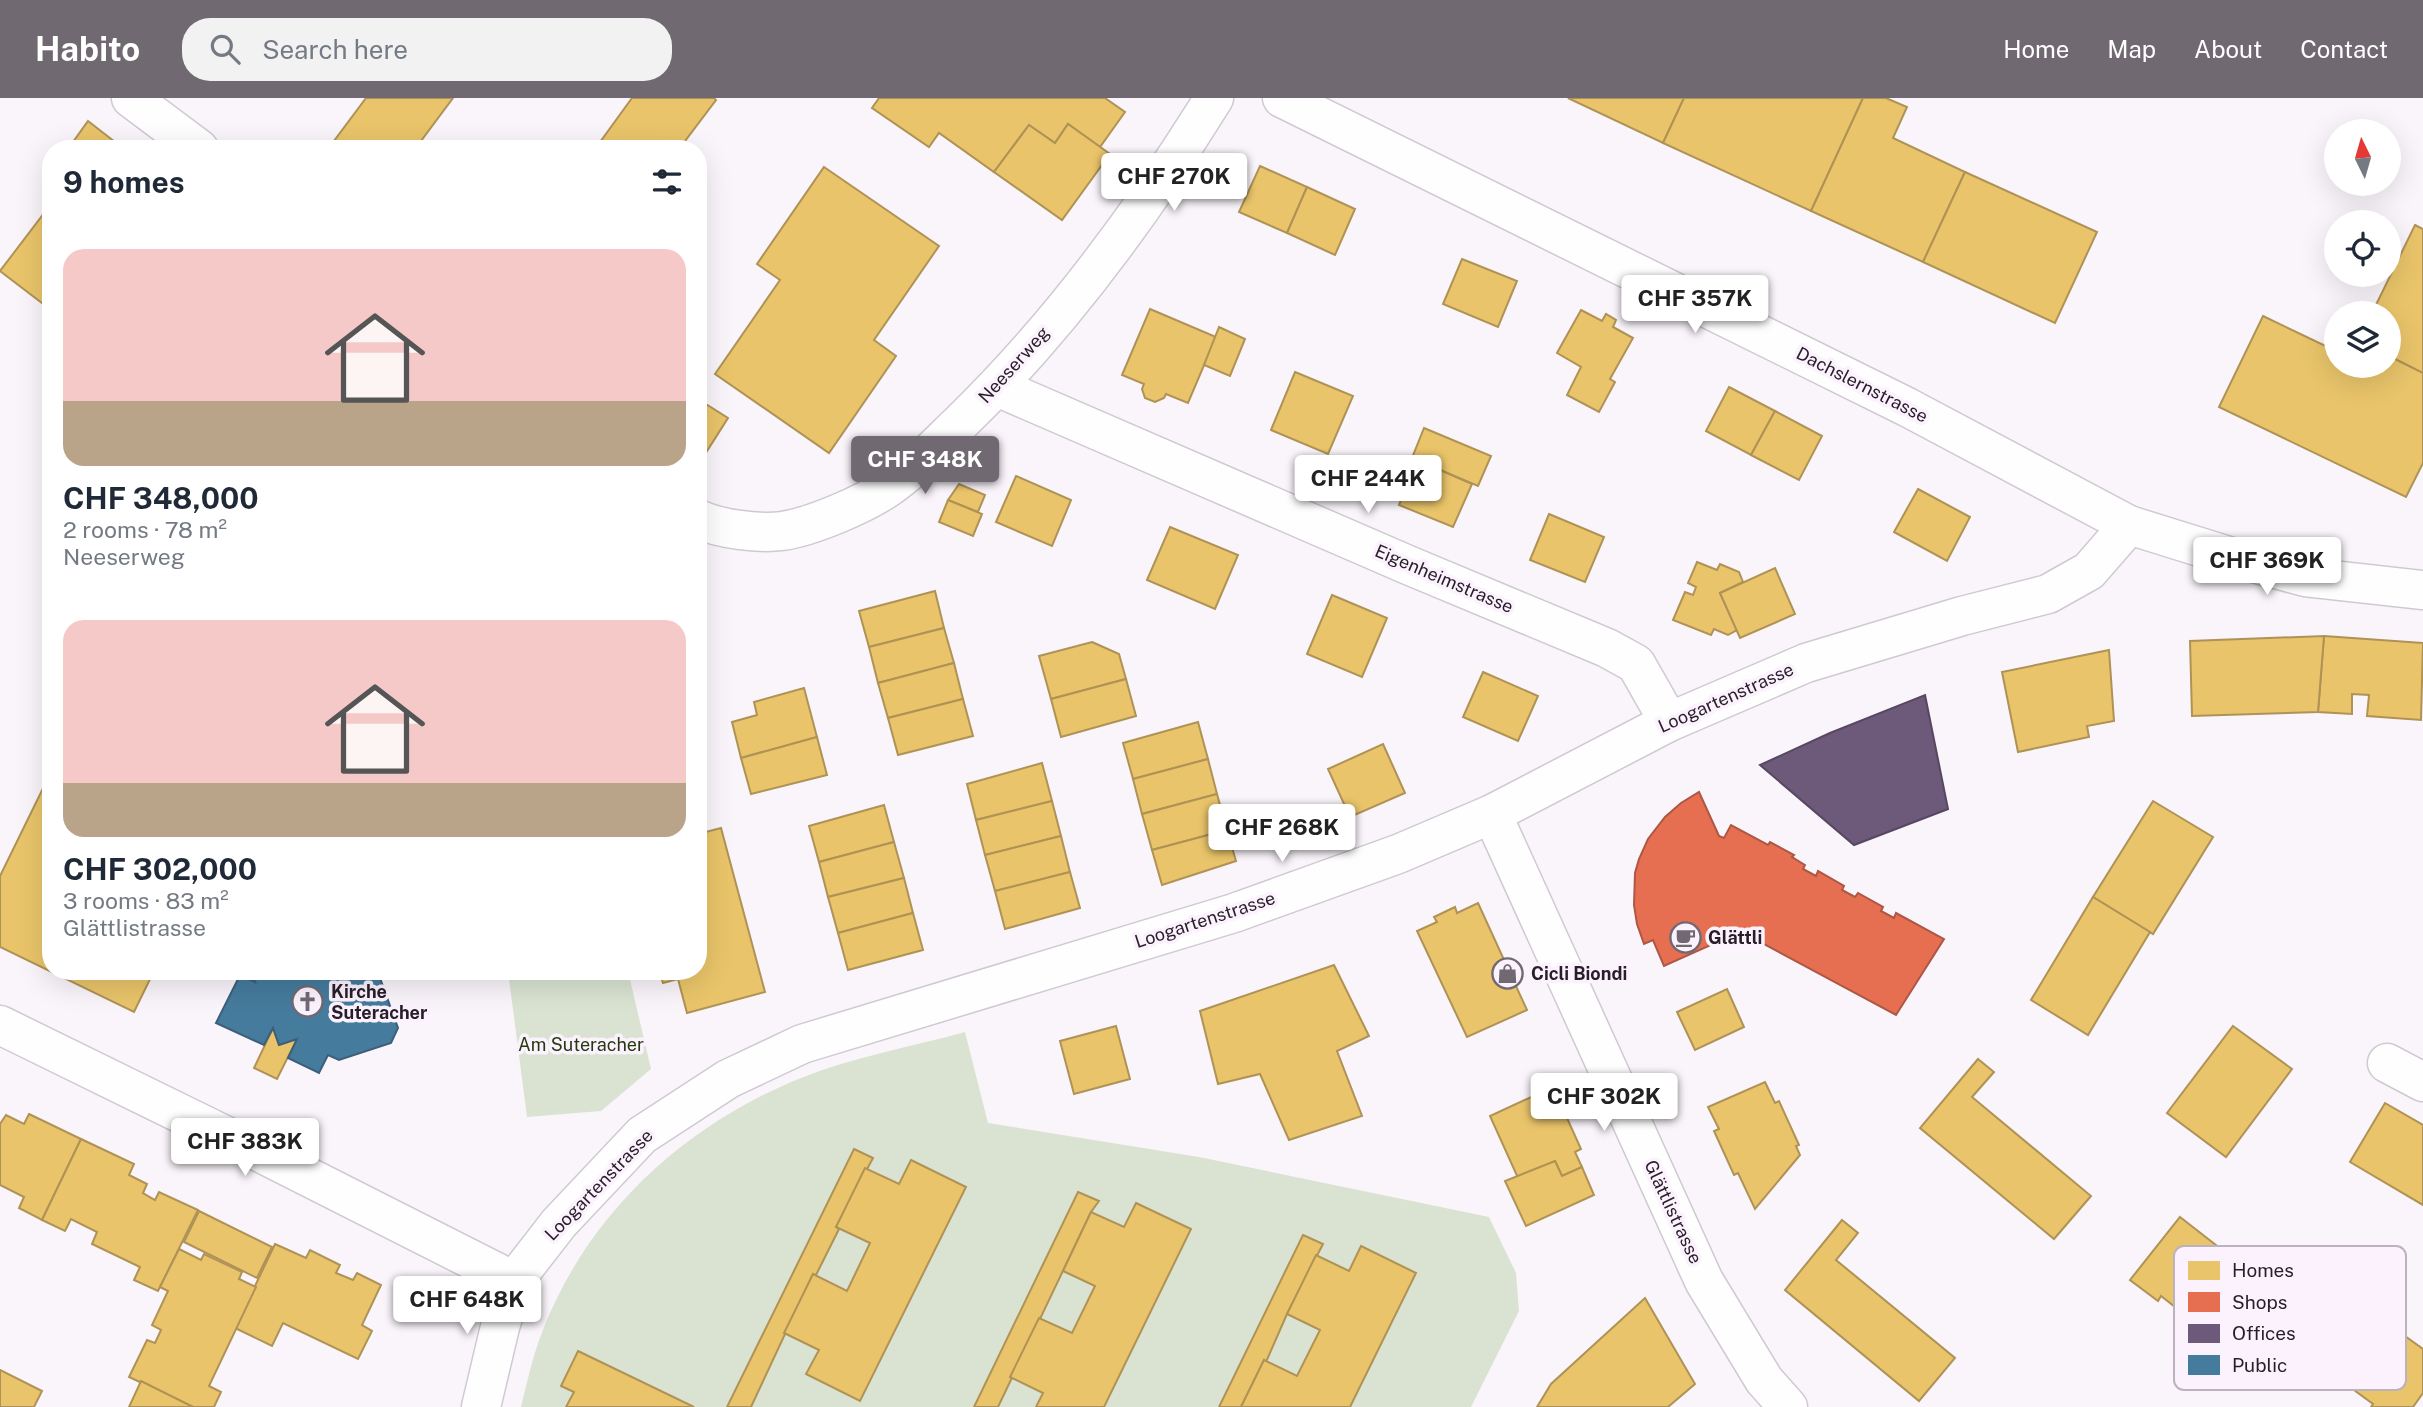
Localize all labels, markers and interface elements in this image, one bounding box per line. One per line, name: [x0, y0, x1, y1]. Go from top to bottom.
search box: [182, 18, 672, 81]
text: Habito: [35, 30, 140, 68]
icon: search: [206, 30, 244, 68]
text: Search here: [262, 34, 408, 65]
text: Home: [2003, 35, 2069, 63]
text: Map: [2107, 35, 2156, 63]
text: About: [2194, 35, 2262, 63]
text: Contact: [2300, 35, 2388, 63]
north arrow: [2324, 119, 2401, 196]
map controls: [2324, 119, 2401, 378]
pin: CHF 270K: [1102, 153, 1246, 213]
text: CHF 270K: [1117, 162, 1231, 189]
icon: filters: [648, 163, 686, 201]
text: 9 homes: [63, 164, 185, 200]
button: locate: [2324, 210, 2401, 287]
pin: CHF 357K: [1623, 275, 1767, 335]
text: CHF 357K: [1637, 284, 1753, 311]
icon: home: [312, 295, 438, 421]
button: layers: [2324, 301, 2401, 378]
street label: Neeserweg: [974, 322, 1053, 407]
street label: Dachslernstrasse: [1793, 342, 1932, 427]
pin: CHF 348K: [853, 436, 997, 496]
text: CHF 348K: [867, 445, 983, 472]
pin: CHF 244K: [1296, 456, 1440, 515]
text: CHF 244K: [1311, 464, 1425, 491]
text: CHF 348,000: [63, 480, 259, 516]
text: 2 rooms · 78 m²: [63, 516, 227, 543]
pin: CHF 369K: [2195, 538, 2339, 597]
street label: Eigenheimstrasse: [1372, 540, 1517, 617]
text: Neeserweg: [63, 543, 185, 570]
text: CHF 369K: [2209, 546, 2325, 573]
street label: Loogartenstrasse: [1655, 658, 1797, 737]
icon: home: [312, 666, 438, 792]
pin: CHF 268K: [1210, 804, 1354, 864]
text: CHF 268K: [1224, 813, 1340, 840]
text: CHF 302,000: [63, 851, 257, 887]
text: 3 rooms · 83 m²: [63, 887, 229, 914]
street label: Loogartenstrasse: [1132, 887, 1278, 952]
text: Glättlistrasse: [63, 914, 206, 941]
cafe icon: Glättli: [1668, 921, 1702, 955]
place label: Glättli: [1708, 927, 1762, 948]
shop icon: Cicli Biondi: [1491, 957, 1525, 991]
place label: Cicli Biondi: [1531, 963, 1627, 984]
place label: Kirche Suteracher: [331, 981, 428, 1023]
church icon: Kirche Suteracher: [291, 985, 325, 1019]
park label: Am Suteracher: [518, 1034, 644, 1055]
pin: CHF 302K: [1532, 1074, 1676, 1133]
text: CHF 302K: [1547, 1082, 1661, 1109]
pin: CHF 383K: [173, 1118, 317, 1178]
street label: Loogartenstrasse: [540, 1125, 657, 1245]
text: CHF 383K: [187, 1127, 303, 1154]
street label: Glättlistrasse: [1640, 1157, 1707, 1267]
legend: [2174, 1246, 2406, 1390]
text: Homes: [2232, 1259, 2294, 1281]
pin: CHF 648K: [395, 1276, 539, 1336]
text: CHF 648K: [409, 1285, 525, 1312]
text: Shops: [2232, 1291, 2287, 1313]
text: Offices: [2232, 1322, 2296, 1344]
text: Public: [2232, 1354, 2287, 1376]

